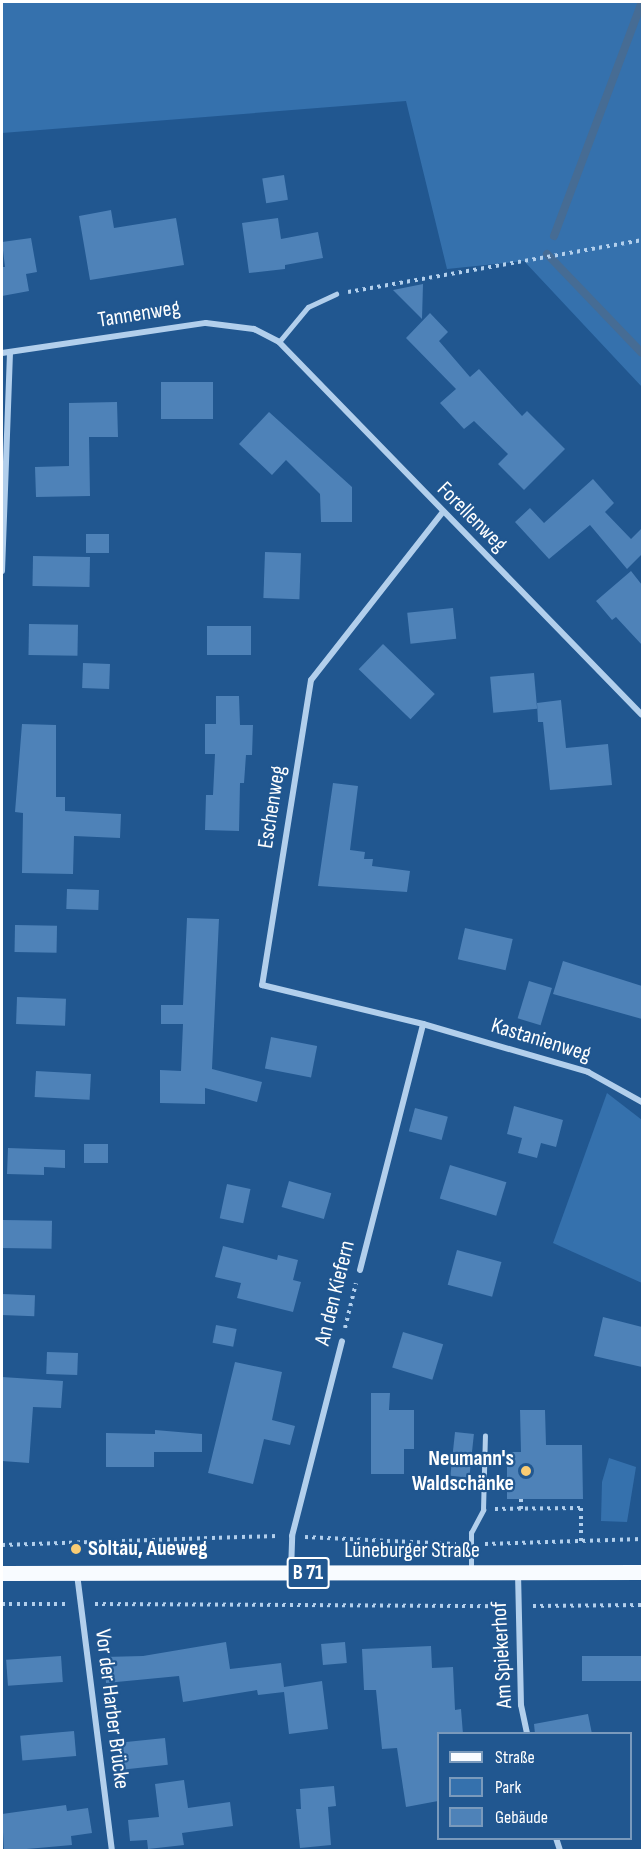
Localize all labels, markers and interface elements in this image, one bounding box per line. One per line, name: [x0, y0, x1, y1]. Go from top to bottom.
street label: Tannenweg: [96, 294, 182, 334]
street label: Forellenweg: [431, 476, 513, 558]
street label: Eschenweg: [252, 764, 292, 850]
street label: Kastanienweg: [488, 1012, 594, 1068]
street label: An den Kiefern: [309, 1238, 361, 1348]
place label: Neumann's Waldschänke: [412, 1445, 514, 1496]
marker: Neumann's Waldschänke: [519, 1464, 533, 1478]
place label: Soltau, Aueweg: [88, 1536, 208, 1562]
street label: Lüneburger Straße: [344, 1538, 480, 1564]
marker: Soltau, Aueweg: [69, 1542, 83, 1556]
road number: B 71: [286, 1555, 330, 1591]
street label: Am Spiekerhof: [486, 1601, 518, 1709]
street label: Vor der Harber Brücke: [89, 1628, 135, 1790]
legend: [437, 1732, 632, 1840]
text: Straße: [495, 1747, 535, 1768]
text: Park: [495, 1777, 521, 1798]
text: Gebäude: [495, 1807, 548, 1828]

